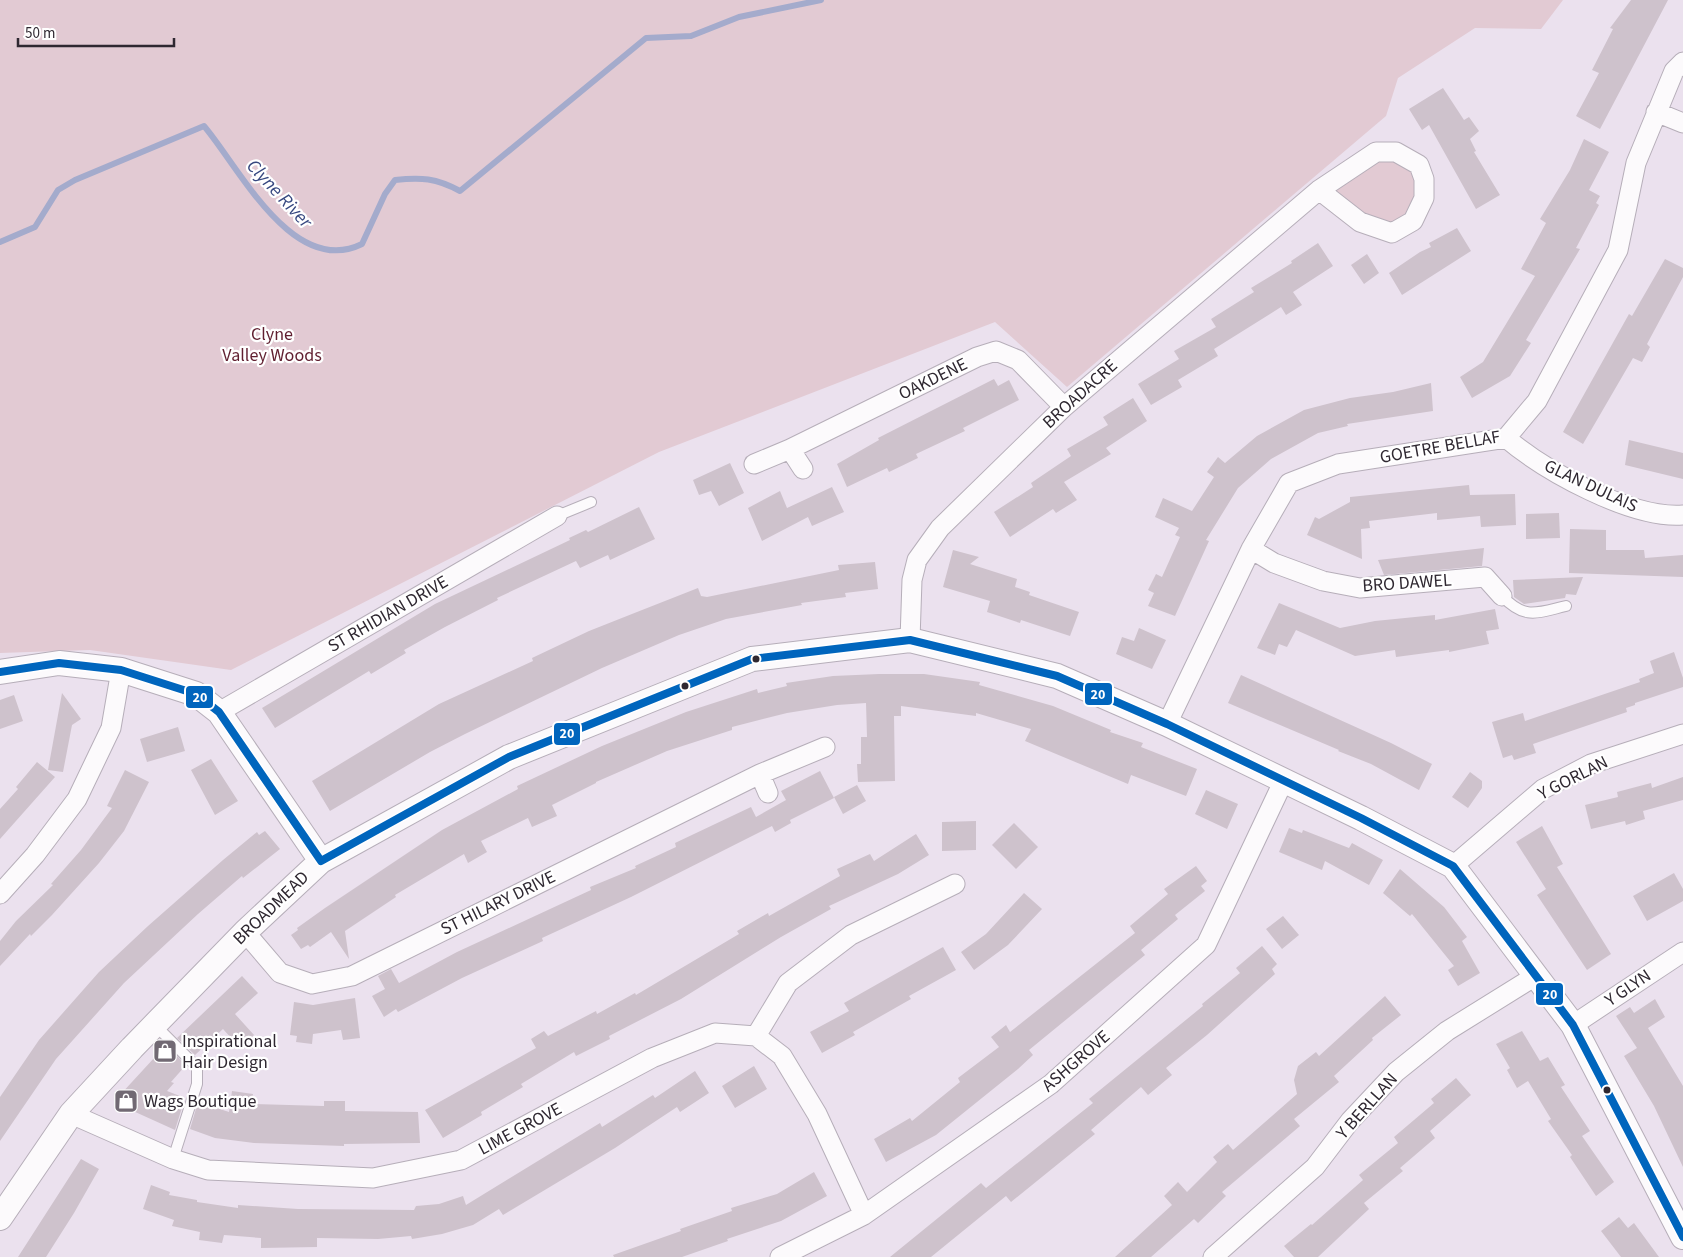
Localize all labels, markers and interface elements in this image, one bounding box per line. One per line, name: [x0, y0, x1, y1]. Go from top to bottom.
scale bar: [18, 15, 174, 47]
text: 50 m: [25, 23, 55, 44]
water label: Clyne River: [240, 153, 319, 236]
park label: Clyne Valley Woods: [222, 322, 322, 368]
street label: OAKDENE: [894, 352, 972, 406]
street label: BROADACRE: [1037, 354, 1123, 434]
street label: GOETRE BELLAF: [1378, 424, 1502, 470]
street label: GLAN DULAIS: [1540, 453, 1642, 519]
street label: BRO DAWEL: [1362, 567, 1453, 599]
street label: ST RHIDIAN DRIVE: [323, 569, 453, 659]
unlabelled marker: [751, 654, 761, 664]
unlabelled marker: [680, 681, 690, 691]
line badge: 20: [1084, 682, 1113, 706]
line badge: 20: [185, 685, 214, 709]
text: 20: [1091, 685, 1105, 705]
text: 20: [193, 688, 207, 708]
line badge: 20: [553, 722, 581, 746]
text: 20: [560, 724, 574, 744]
street label: Y GORLAN: [1533, 750, 1612, 807]
street label: ST HILARY DRIVE: [436, 864, 560, 942]
street label: BROADMEAD: [227, 865, 315, 951]
street label: Y GLYN: [1599, 963, 1656, 1013]
line badge: 20: [1535, 982, 1564, 1006]
text: 20: [1543, 985, 1557, 1005]
street label: ASHGROVE: [1036, 1024, 1116, 1098]
place label: Inspirational Hair Design: [182, 1029, 277, 1075]
shop icon: Inspirational Hair Design: [152, 1038, 178, 1064]
street label: Y BERLLAN: [1330, 1067, 1404, 1145]
unlabelled marker: [1602, 1085, 1612, 1095]
shop icon: Wags Boutique: [113, 1088, 139, 1114]
place label: Wags Boutique: [144, 1089, 257, 1114]
street label: LIME GROVE: [474, 1096, 566, 1162]

